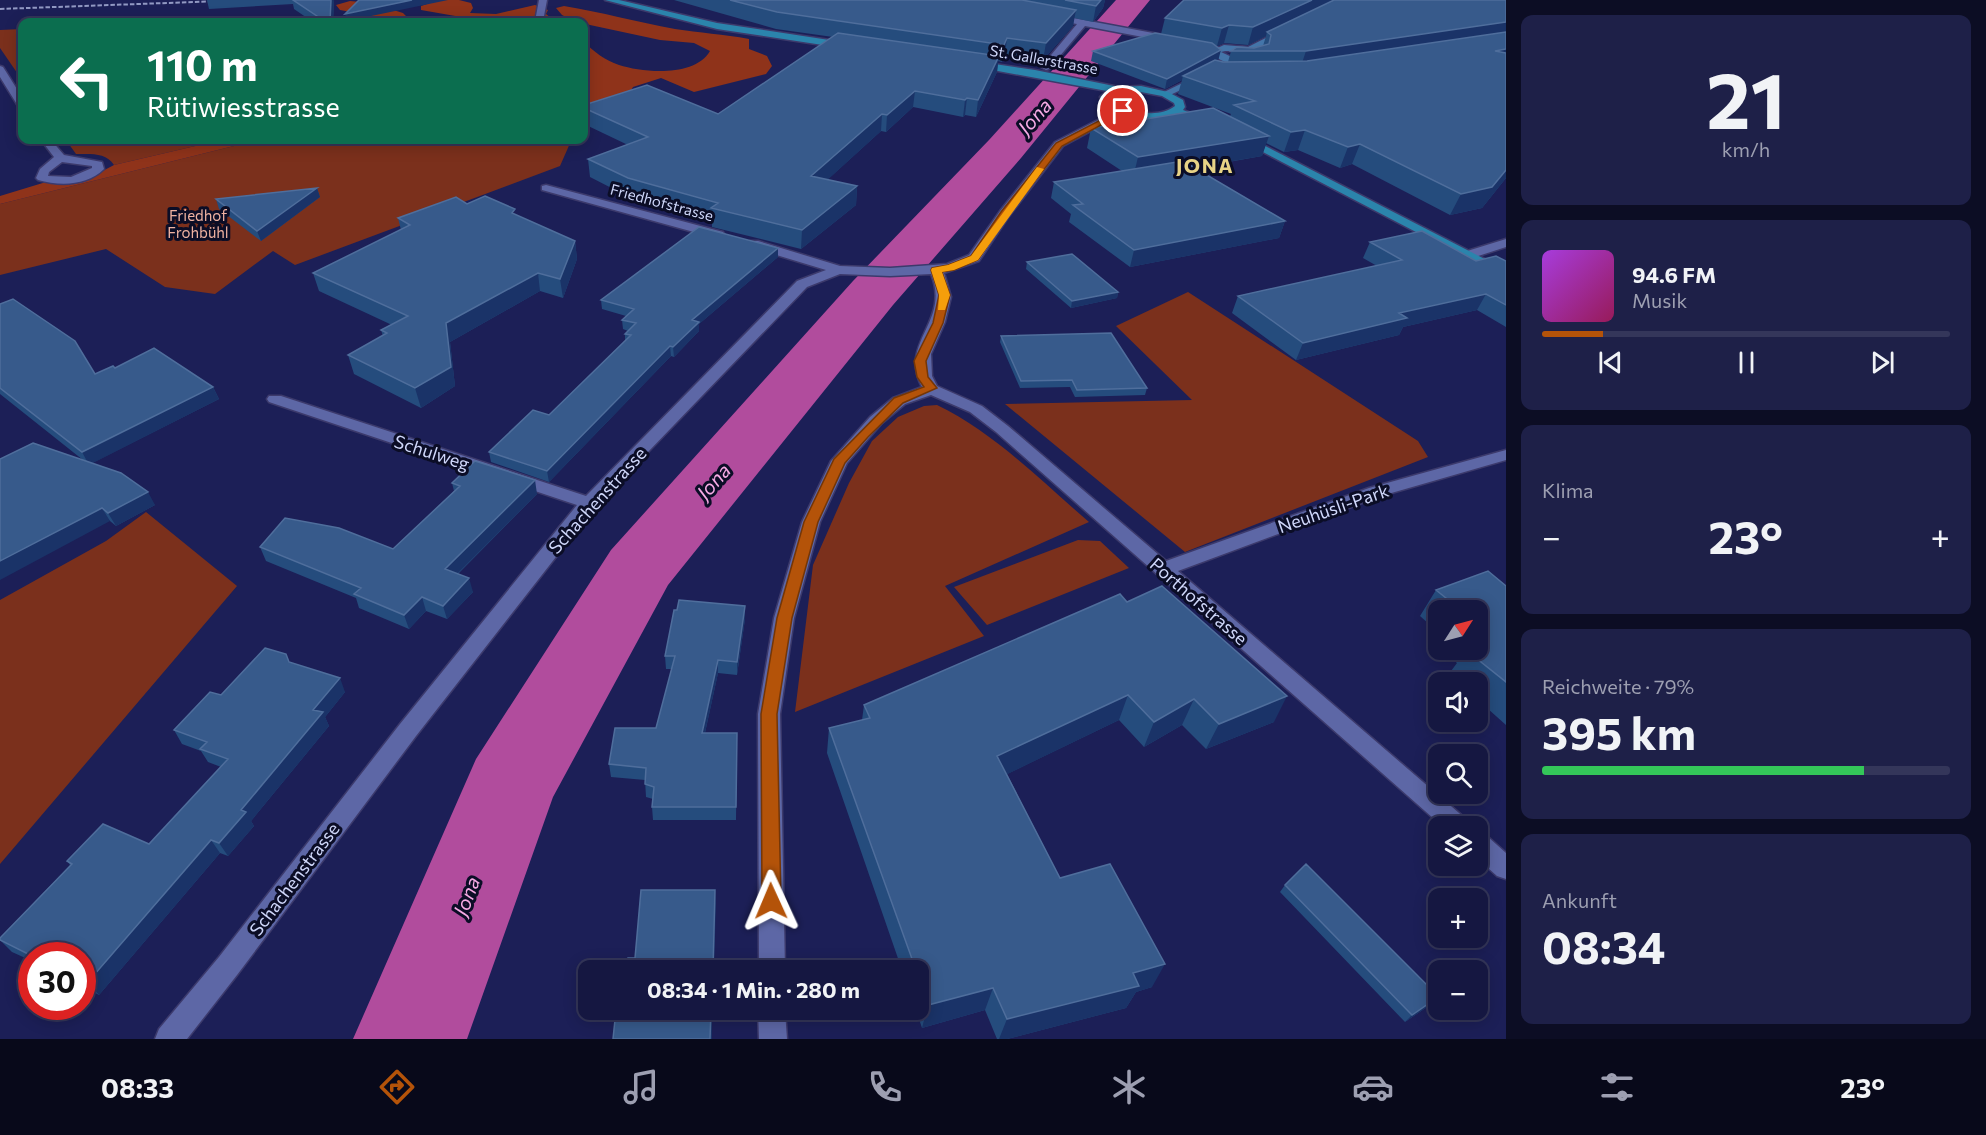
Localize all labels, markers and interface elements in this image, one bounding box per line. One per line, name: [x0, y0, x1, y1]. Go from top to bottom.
text: 110 m: [147, 38, 258, 90]
street label: St. Gallerstrasse: [989, 41, 1100, 77]
icon: left: [48, 42, 126, 120]
text: 21: [1706, 50, 1786, 145]
pin: [1097, 85, 1148, 136]
text: Rütiwiesstrasse: [147, 90, 340, 123]
water label: Jona: [1011, 93, 1056, 140]
icon: arrive: [1106, 94, 1139, 127]
text: km/h: [1722, 137, 1770, 161]
district label: JONA: [1176, 153, 1234, 177]
street label: Friedhofstrasse: [608, 180, 716, 224]
park label: Friedhof Frohbühl: [167, 206, 229, 241]
text: 94.6 FM: [1632, 261, 1716, 288]
text: Musik: [1632, 288, 1687, 312]
icon: previous: [1594, 346, 1627, 379]
icon: pause: [1730, 346, 1763, 379]
icon: next: [1866, 346, 1899, 379]
street label: Schulweg: [392, 430, 473, 475]
street label: Schachenstrasse: [543, 442, 651, 558]
water label: Jona: [690, 458, 735, 505]
text: Klima: [1542, 478, 1594, 502]
street label: Neuhüsli-Park: [1275, 479, 1392, 537]
text: 23°: [1709, 508, 1783, 563]
text: −: [1542, 515, 1561, 556]
text: +: [1931, 515, 1950, 556]
street label: Porthofstrasse: [1146, 553, 1252, 649]
north arrow: [1428, 600, 1488, 660]
map controls: [1428, 600, 1488, 1020]
button: sound: [1428, 672, 1488, 732]
text: Reichweite · 79%: [1542, 674, 1694, 698]
text: 395 km: [1542, 704, 1696, 759]
button: search: [1428, 744, 1488, 804]
button: layers: [1428, 816, 1488, 876]
street label: Schachenstrasse: [244, 818, 344, 940]
position arrow: [739, 869, 803, 933]
water label: Jona: [447, 873, 484, 921]
button: +: [1428, 888, 1488, 948]
text: Ankunft: [1542, 888, 1617, 912]
text: 08:34: [1542, 918, 1665, 973]
speed limit sign: 30: [18, 942, 96, 1020]
button: −: [1428, 960, 1488, 1020]
text: 08:34 · 1 Min. · 280 m: [647, 976, 860, 1003]
icon: directions: [376, 1066, 418, 1108]
icon: music: [620, 1066, 662, 1108]
icon: phone: [864, 1066, 906, 1108]
icon: climate: [1108, 1066, 1150, 1108]
icon: car: [1352, 1066, 1394, 1108]
icon: filters: [1596, 1066, 1638, 1108]
text: 08:33: [101, 1071, 174, 1104]
text: 23°: [1840, 1071, 1885, 1104]

